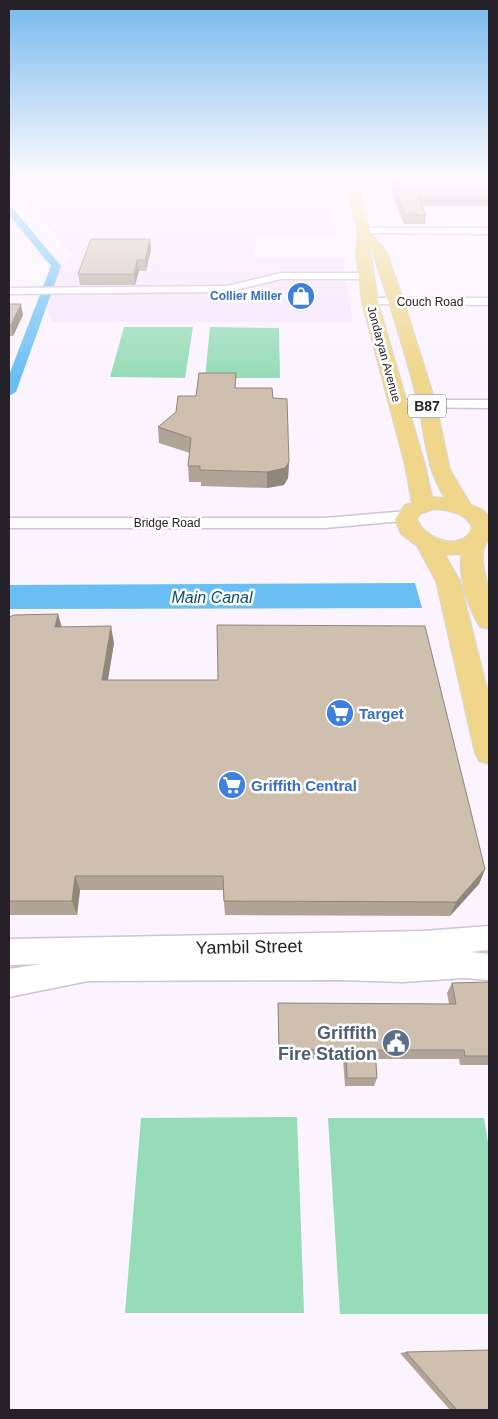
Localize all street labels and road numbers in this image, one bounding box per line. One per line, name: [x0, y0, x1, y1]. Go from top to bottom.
street label: Couch Road: [397, 295, 463, 309]
street label: Jondaryan Avenue: [364, 304, 404, 404]
road number: B87: [408, 394, 446, 418]
street label: Bridge Road: [134, 516, 200, 530]
street label: Yambil Street: [195, 936, 303, 958]

